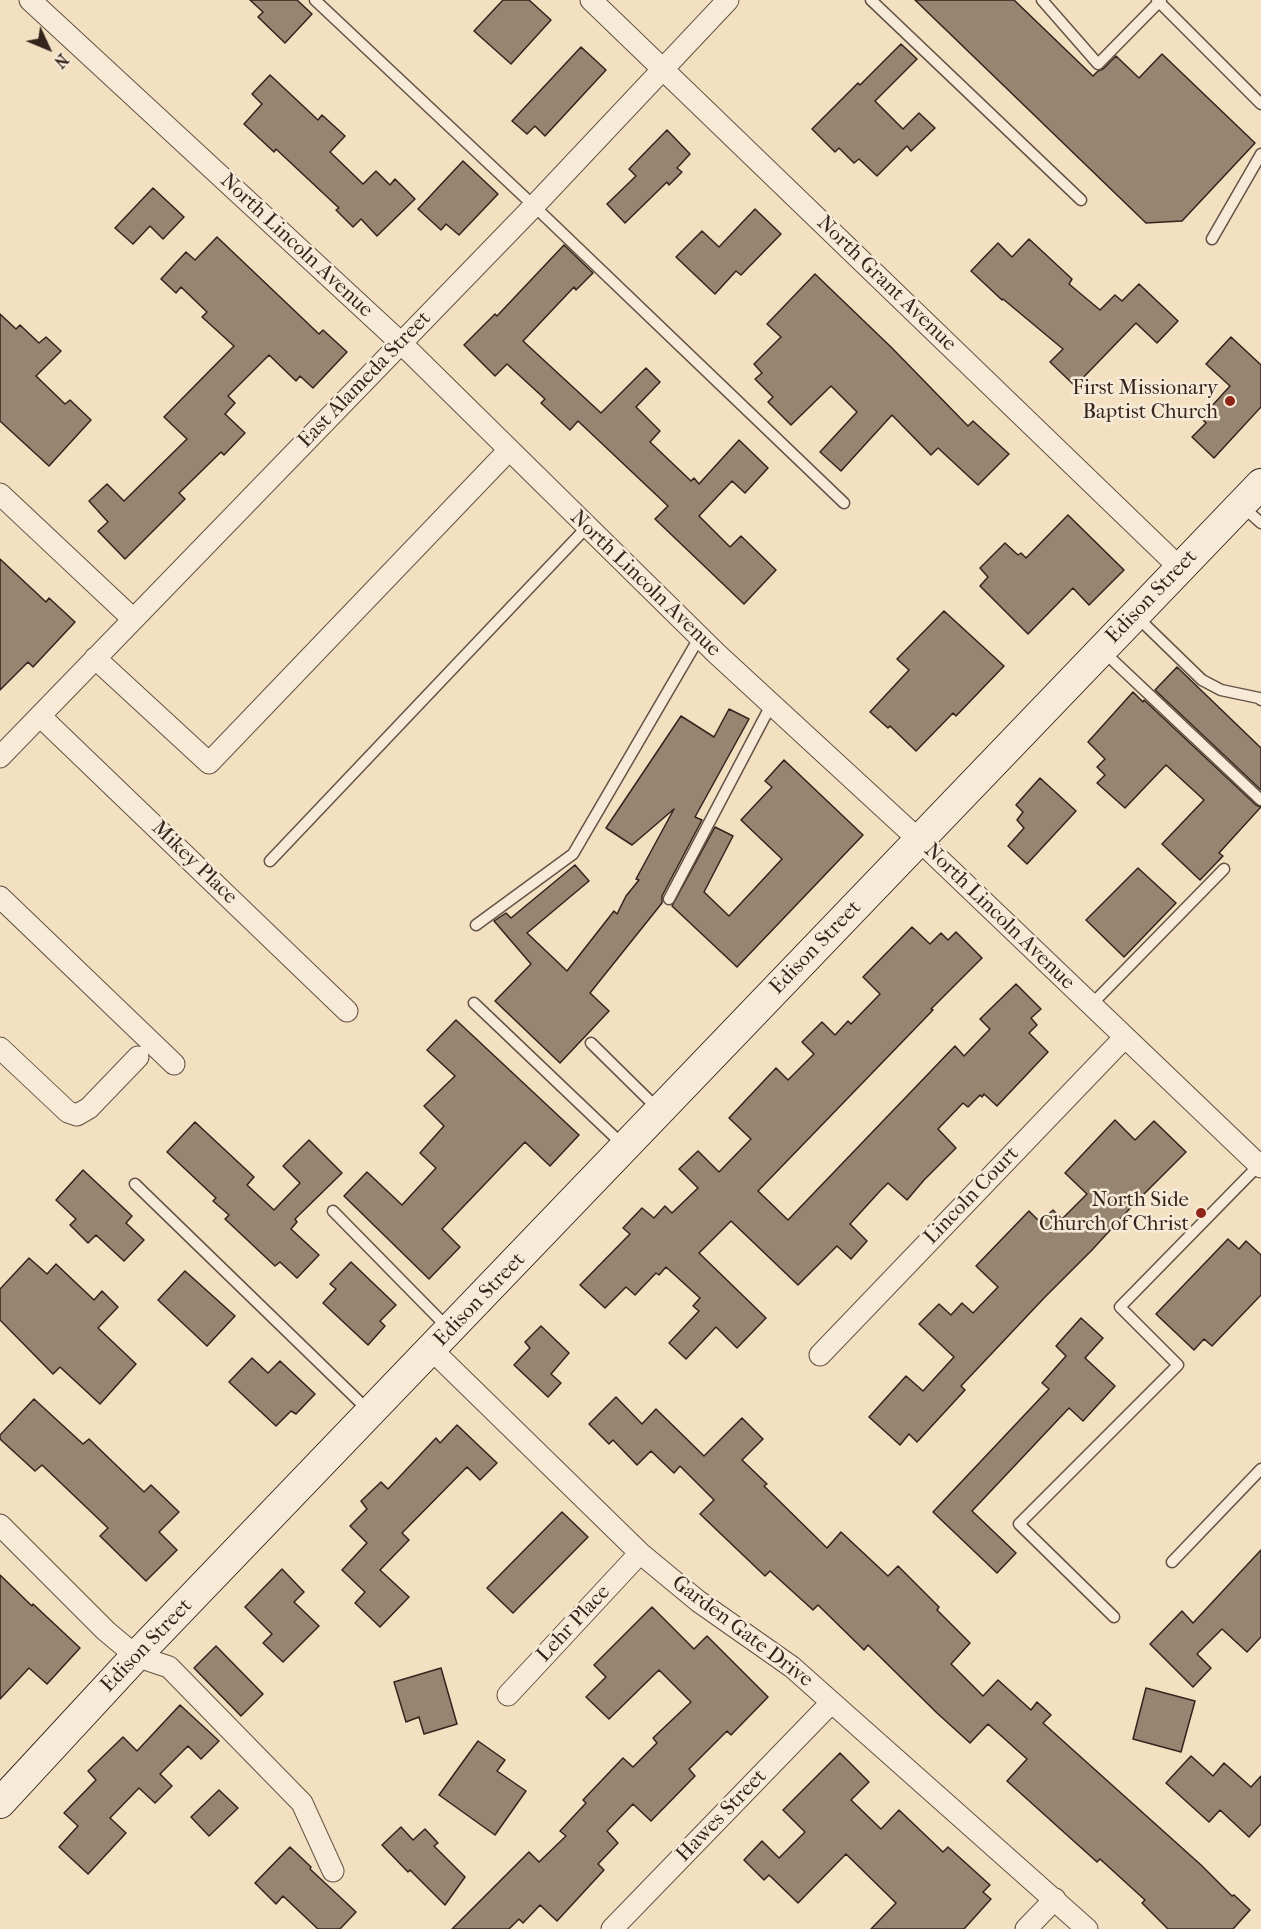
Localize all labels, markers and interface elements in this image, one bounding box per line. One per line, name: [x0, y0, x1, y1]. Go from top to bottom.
north arrow: [18, 18, 78, 78]
text: N: [50, 50, 72, 72]
street label: North Lincoln Avenue: [214, 169, 378, 323]
street label: North Grant Avenue: [811, 211, 961, 357]
street label: East Alameda Street: [293, 306, 437, 454]
place label: First Missionary Baptist Church: [1072, 376, 1218, 426]
marker: First Missionary Baptist Church: [1223, 394, 1237, 408]
street label: North Lincoln Avenue: [564, 506, 726, 662]
street label: Edison Street: [1101, 545, 1203, 649]
street label: Mikey Place: [146, 816, 242, 910]
street label: North Lincoln Avenue: [918, 839, 1080, 995]
street label: Edison Street: [765, 896, 867, 1000]
street label: Lincoln Court: [919, 1142, 1025, 1250]
place label: North Side Church of Christ: [1039, 1188, 1189, 1238]
marker: North Side Church of Christ: [1194, 1206, 1208, 1220]
street label: Edison Street: [429, 1248, 531, 1352]
street label: Garden Gate Drive: [667, 1571, 817, 1693]
street label: Lehr Place: [532, 1580, 616, 1668]
street label: Edison Street: [96, 1594, 198, 1698]
street label: Hawes Street: [672, 1764, 772, 1868]

